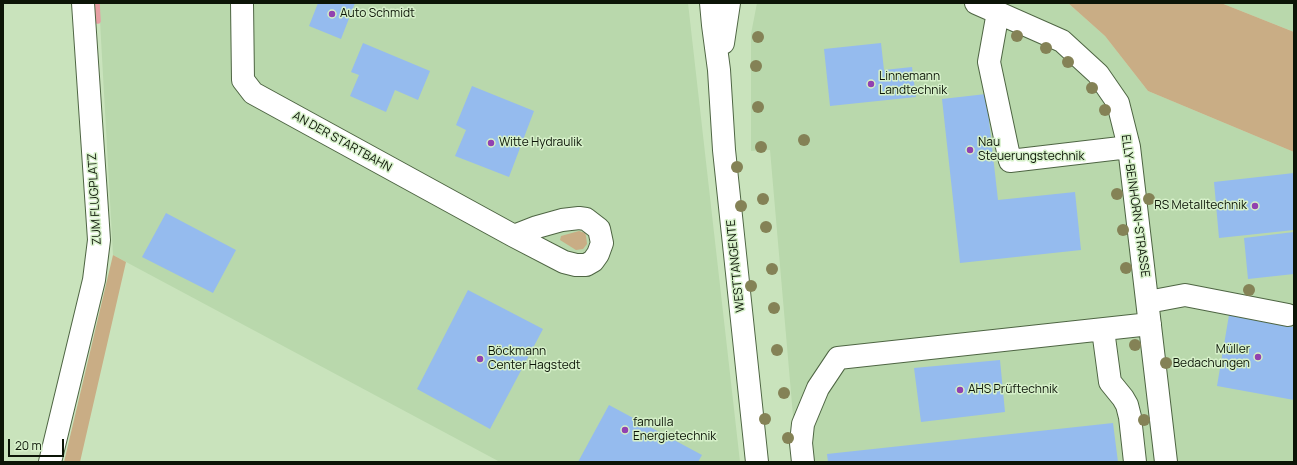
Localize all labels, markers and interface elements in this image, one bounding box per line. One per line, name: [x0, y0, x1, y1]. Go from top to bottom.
place label: Auto Schmidt: [340, 7, 415, 21]
marker: Auto Schmidt: [327, 9, 337, 19]
place label: Linnemann Landtechnik: [879, 70, 947, 98]
marker: Linnemann Landtechnik: [866, 79, 876, 89]
street label: AN DER STARTBAHN: [290, 109, 394, 175]
street label: ELLY-BEINHORN-STRASSE: [1118, 134, 1152, 278]
place label: Witte Hydraulik: [499, 136, 582, 150]
place label: Nau Steuerungstechnik: [978, 136, 1084, 164]
marker: Witte Hydraulik: [486, 138, 496, 148]
marker: Nau Steuerungstechnik: [965, 145, 975, 155]
street label: ZUM FLUGPLATZ: [85, 153, 105, 245]
place label: RS Metalltechnik: [1154, 199, 1247, 213]
marker: RS Metalltechnik: [1250, 201, 1260, 211]
street label: WESTTANGENTE: [724, 219, 748, 313]
place label: Müller Bedachungen: [1173, 343, 1250, 371]
place label: Böckmann Center Hagstedt: [488, 345, 581, 373]
marker: Müller Bedachungen: [1253, 352, 1263, 362]
marker: Böckmann Center Hagstedt: [475, 354, 485, 364]
place label: AHS Prüftechnik: [968, 383, 1058, 397]
marker: AHS Prüftechnik: [955, 385, 965, 395]
place label: famulla Energietechnik: [633, 416, 716, 444]
marker: famulla Energietechnik: [620, 425, 630, 435]
scale bar: [10, 431, 66, 457]
text: 20 m: [15, 437, 42, 454]

